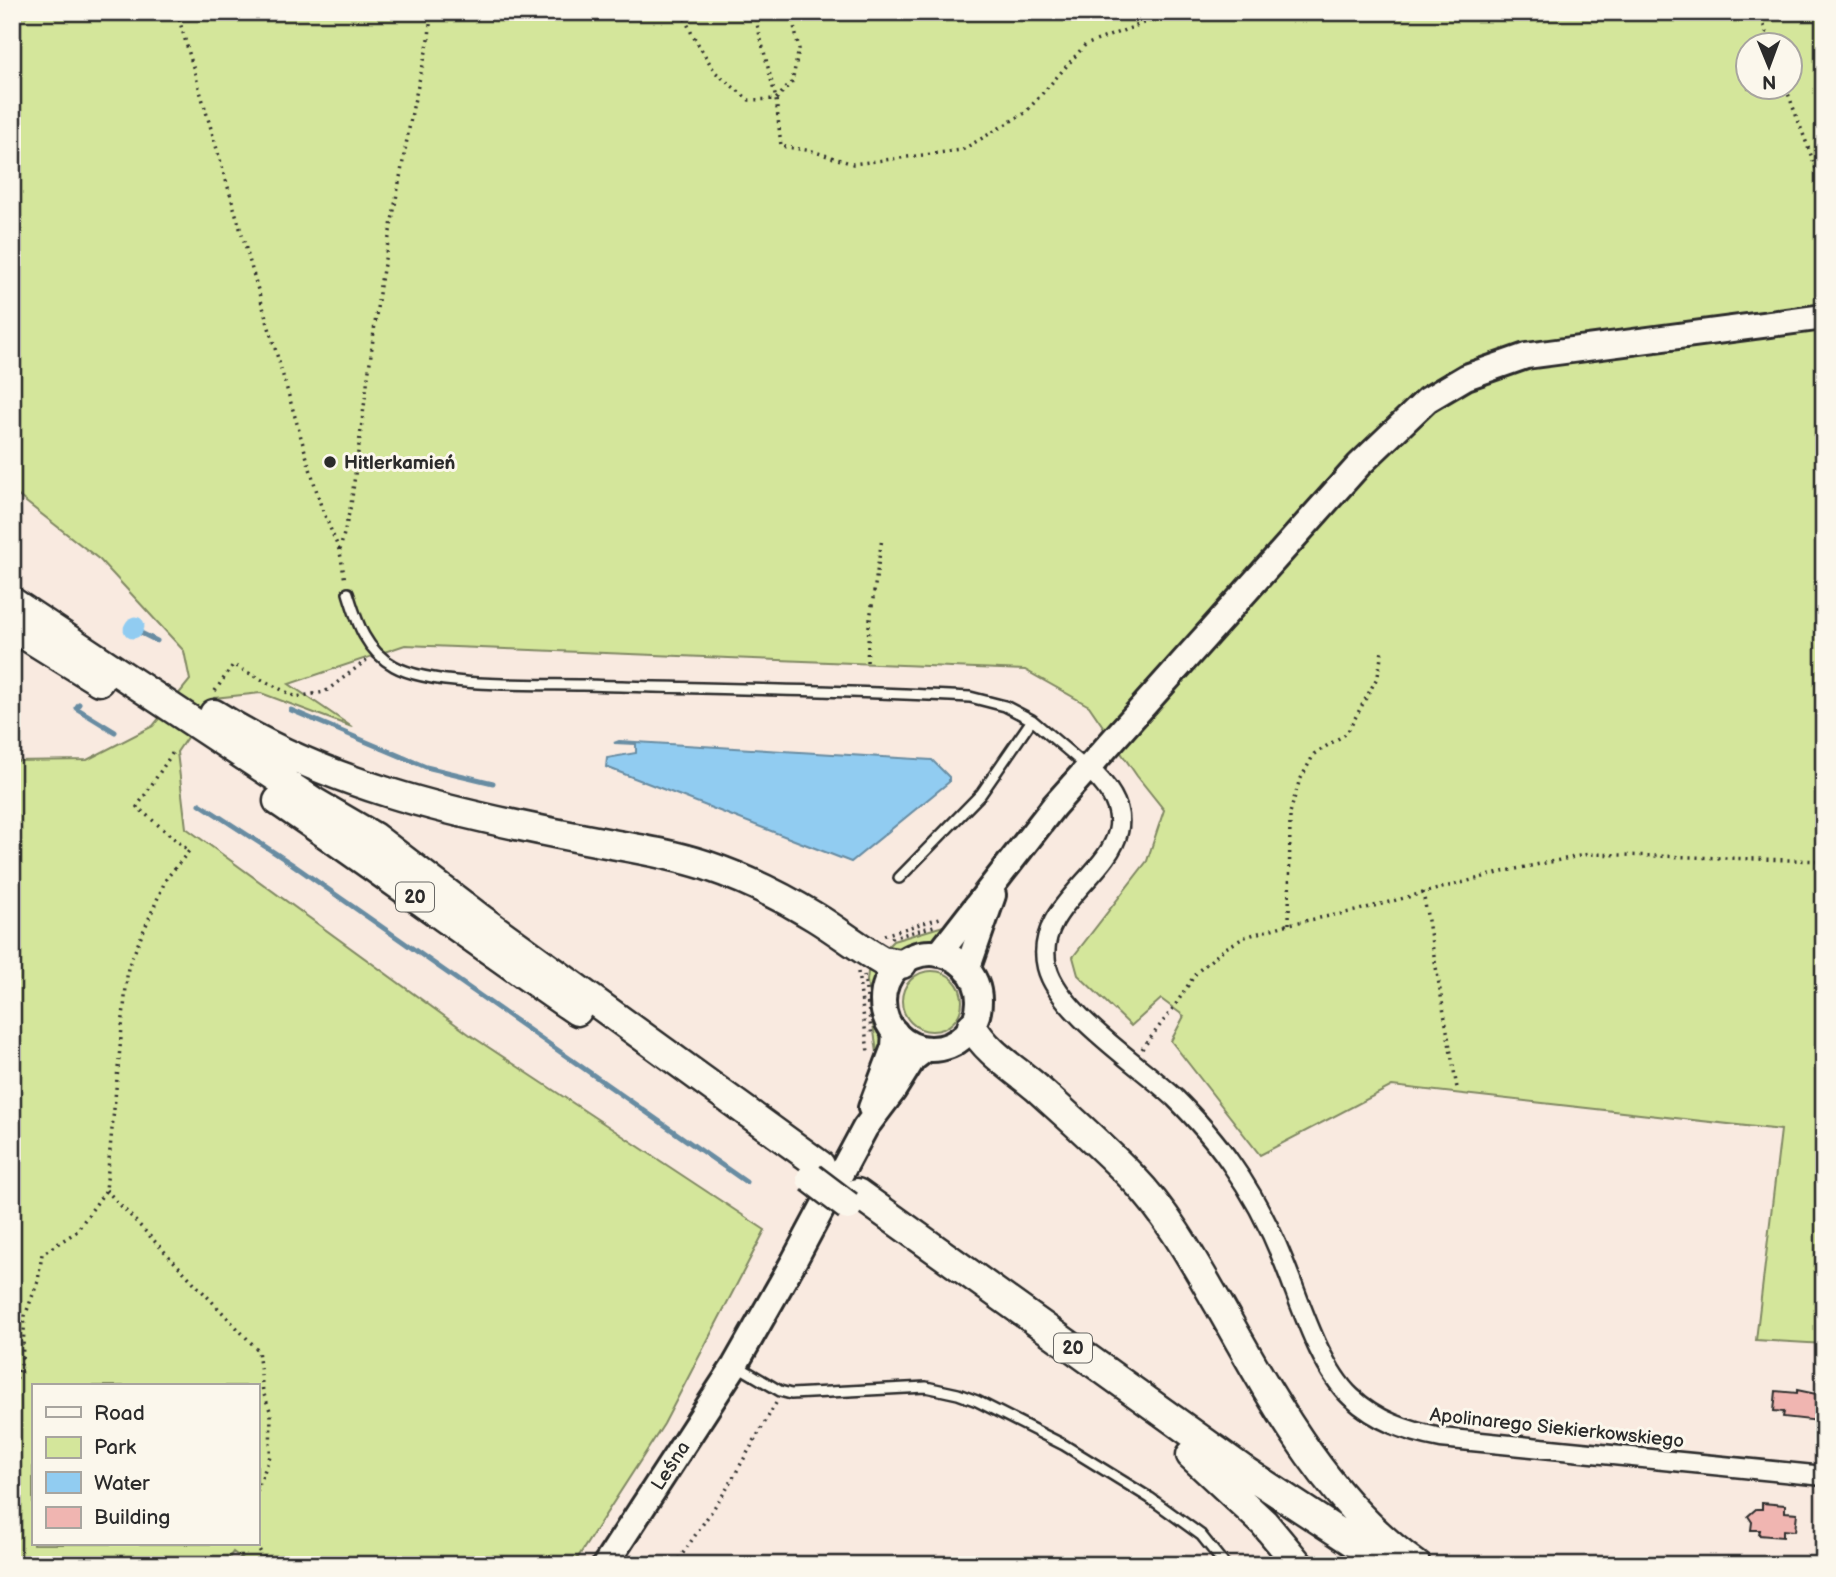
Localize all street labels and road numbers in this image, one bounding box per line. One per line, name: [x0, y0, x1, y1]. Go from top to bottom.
road number: 20: [396, 882, 434, 912]
road number: 20: [1054, 1334, 1092, 1363]
street label: Apolinarego Siekierkowskiego: [1429, 1404, 1685, 1453]
street label: Leśna: [647, 1437, 695, 1495]

